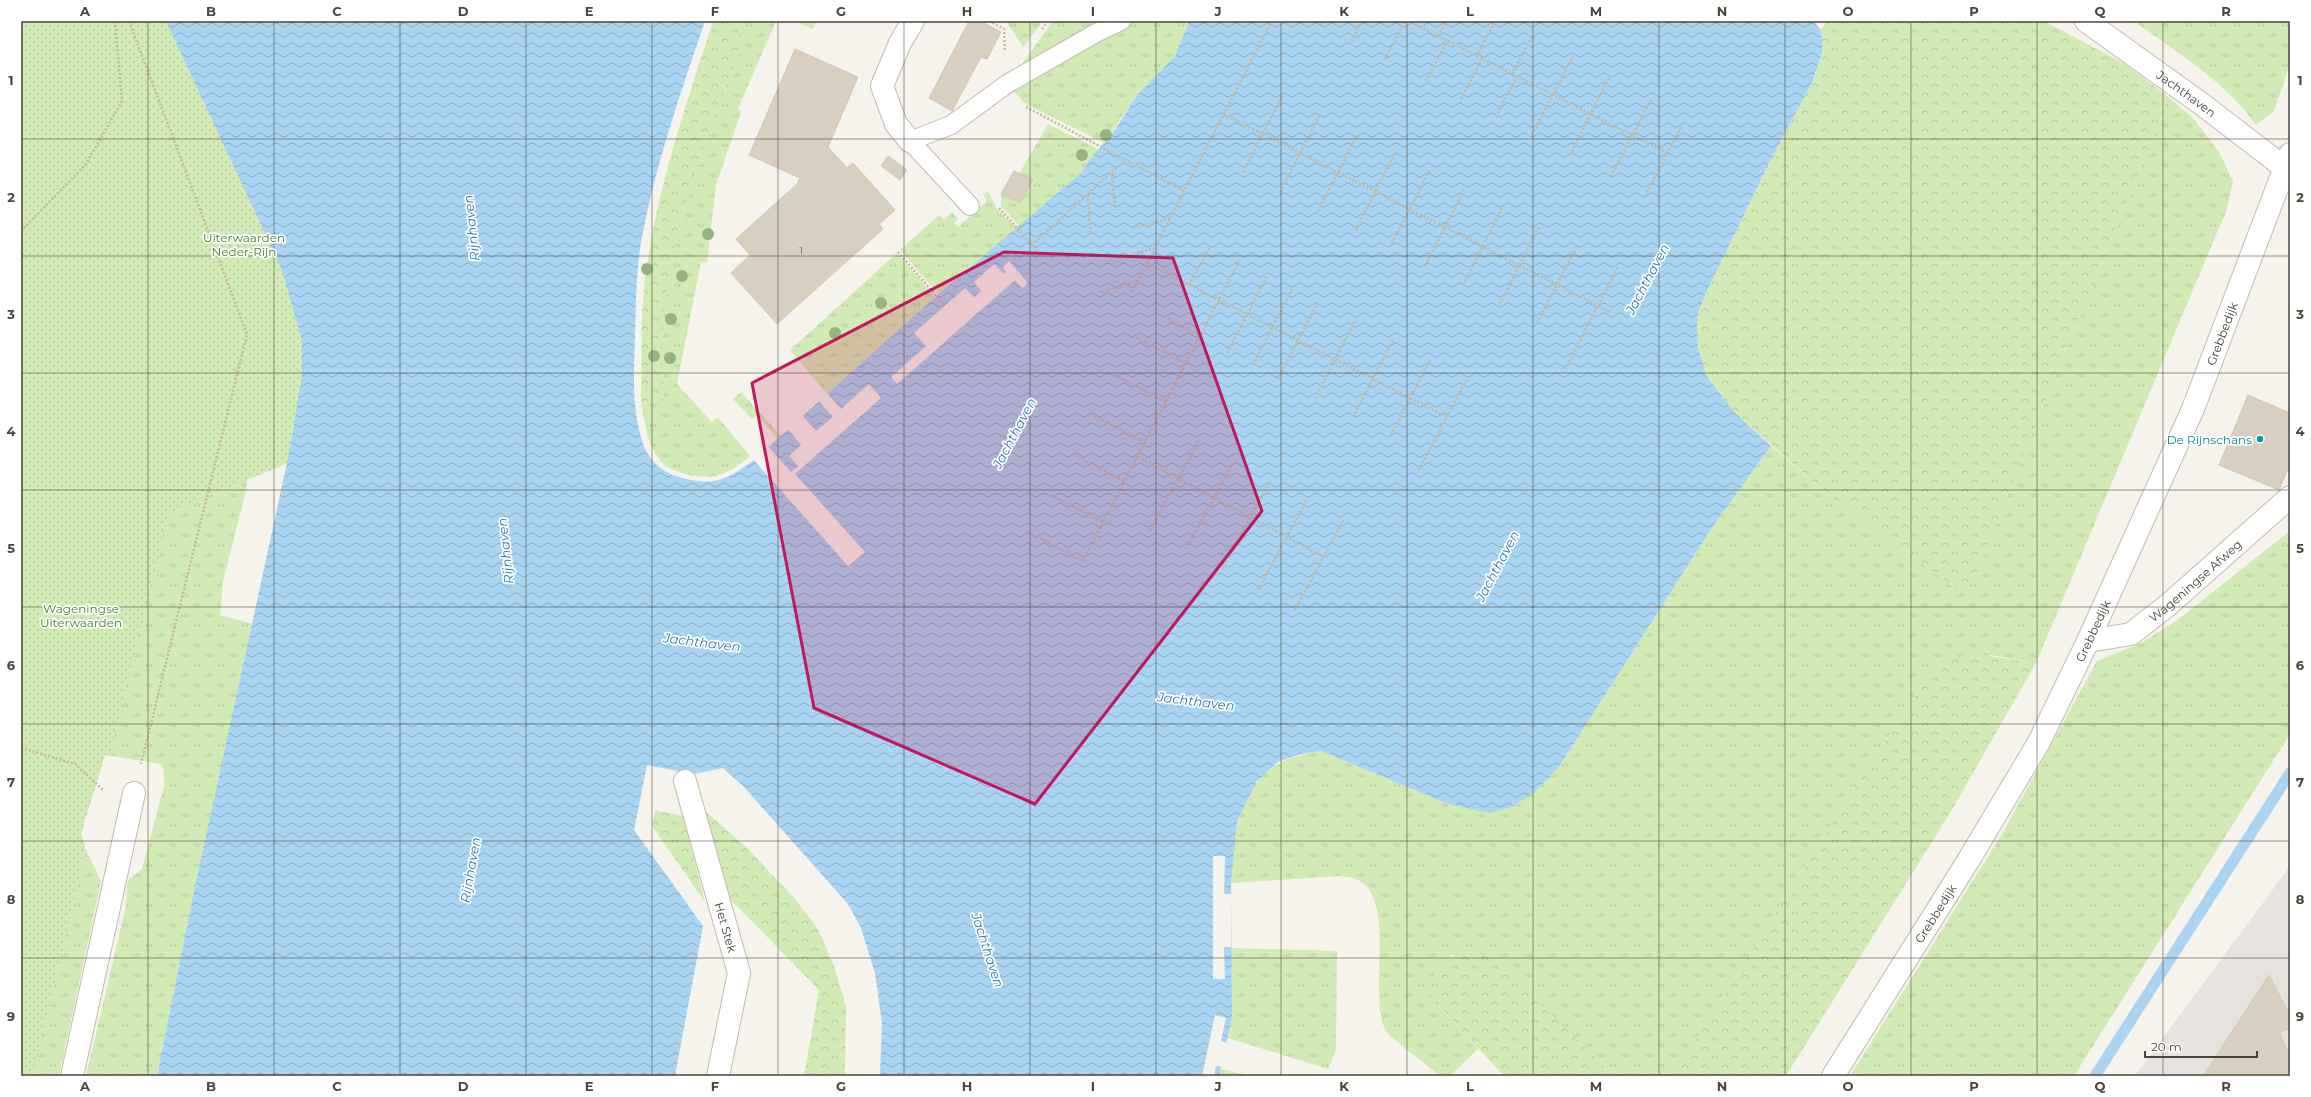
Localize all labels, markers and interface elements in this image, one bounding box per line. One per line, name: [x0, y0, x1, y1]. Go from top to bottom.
text: A: [79, 3, 91, 19]
text: B: [206, 3, 216, 19]
text: C: [332, 3, 342, 19]
text: D: [458, 3, 469, 19]
text: E: [585, 3, 594, 19]
text: F: [711, 3, 719, 19]
text: G: [836, 3, 846, 19]
text: H: [962, 3, 972, 19]
text: I: [1091, 3, 1095, 19]
text: J: [1213, 3, 1222, 19]
text: K: [1339, 3, 1349, 19]
text: L: [1466, 3, 1474, 19]
text: M: [1590, 3, 1602, 19]
text: N: [1717, 3, 1727, 19]
text: O: [1843, 3, 1854, 19]
text: P: [1969, 3, 1979, 19]
text: Q: [2095, 3, 2106, 19]
text: R: [2221, 3, 2231, 19]
street label: Jachthaven: [2153, 66, 2219, 120]
text: 1: [8, 72, 14, 88]
text: 1: [2297, 72, 2303, 88]
text: 2: [7, 189, 15, 205]
text: 2: [2296, 189, 2304, 205]
water label: Rijnhaven: [460, 194, 482, 262]
park label: Uiterwaarden Neder-Rijn: [203, 230, 285, 259]
water label: Jachthaven: [1621, 241, 1672, 318]
house number: 1: [799, 244, 803, 257]
street label: Grebbedijk: [2203, 299, 2241, 367]
text: 3: [6, 306, 15, 322]
text: 3: [2295, 306, 2304, 322]
water label: Jachthaven: [988, 395, 1039, 472]
text: 4: [7, 423, 16, 439]
text: 4: [2296, 423, 2305, 439]
place label: De Rijnschans: [2167, 432, 2252, 447]
marker: De Rijnschans: [2255, 434, 2265, 444]
water label: Rijnhaven: [494, 517, 516, 585]
water label: Jachthaven: [1471, 528, 1522, 605]
street label: Wageningse Afweg: [2146, 536, 2244, 625]
text: 5: [7, 540, 15, 556]
text: 5: [2296, 540, 2304, 556]
street label: Grebbedijk: [2072, 597, 2114, 664]
park label: Wageningse Uiterwaarden: [40, 601, 122, 630]
water label: Jachthaven: [662, 629, 741, 655]
text: 6: [7, 657, 16, 673]
text: 6: [2296, 657, 2305, 673]
water label: Jachthaven: [1156, 688, 1235, 714]
text: 7: [7, 774, 15, 790]
text: 7: [2296, 774, 2304, 790]
water label: Rijnhaven: [456, 836, 484, 904]
street label: Grebbedijk: [1911, 881, 1960, 946]
text: 8: [7, 891, 16, 907]
text: 8: [2296, 891, 2305, 907]
street label: Het Stek: [712, 900, 741, 955]
water label: Jachthaven: [968, 910, 1008, 989]
text: 9: [7, 1008, 15, 1024]
text: 9: [2296, 1008, 2304, 1024]
scale bar: [2145, 1033, 2257, 1059]
text: 20 m: [2151, 1039, 2182, 1054]
text: A: [79, 1078, 91, 1094]
text: B: [206, 1078, 216, 1094]
text: C: [332, 1078, 342, 1094]
text: D: [458, 1078, 469, 1094]
text: E: [585, 1078, 594, 1094]
text: F: [711, 1078, 719, 1094]
text: G: [836, 1078, 846, 1094]
text: H: [962, 1078, 972, 1094]
text: I: [1091, 1078, 1095, 1094]
text: J: [1213, 1078, 1222, 1094]
text: K: [1339, 1078, 1349, 1094]
text: L: [1466, 1078, 1474, 1094]
text: M: [1590, 1078, 1602, 1094]
text: N: [1717, 1078, 1727, 1094]
text: O: [1843, 1078, 1854, 1094]
text: P: [1969, 1078, 1979, 1094]
text: Q: [2095, 1078, 2106, 1094]
text: R: [2221, 1078, 2231, 1094]

